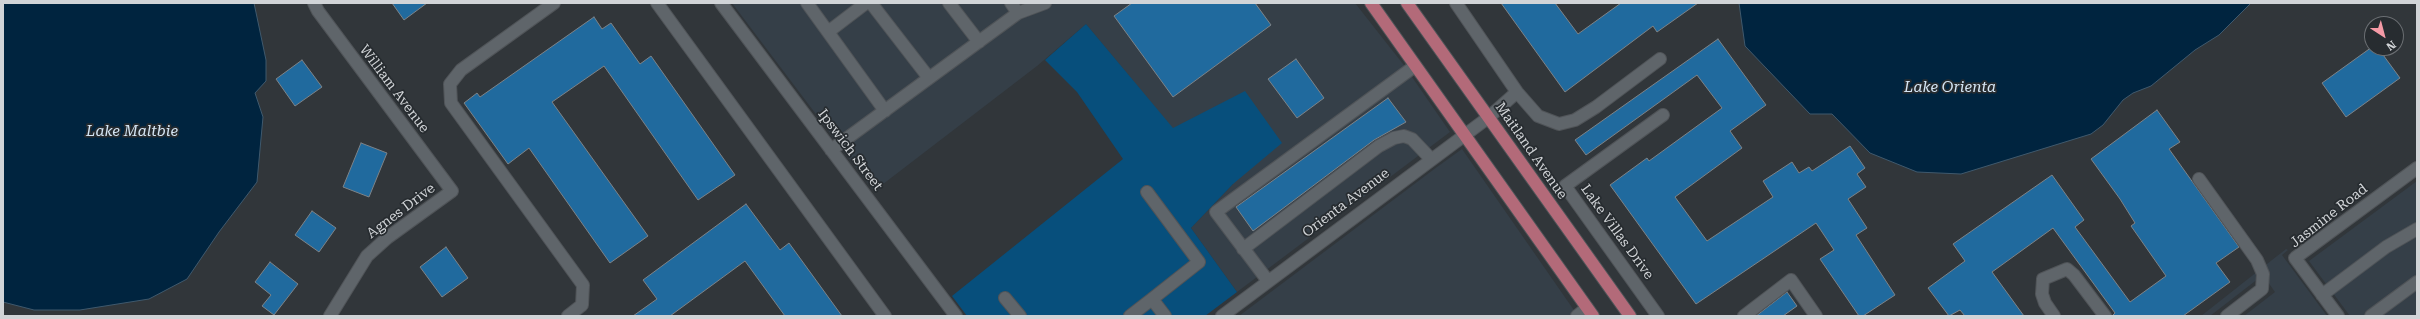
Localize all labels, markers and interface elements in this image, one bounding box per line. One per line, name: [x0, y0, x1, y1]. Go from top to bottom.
north arrow: [2364, 16, 2404, 56]
text: N: [2384, 38, 2398, 53]
street label: William Avenue: [355, 42, 433, 136]
water label: Lake Orienta: [1904, 79, 1996, 97]
street label: Maitland Avenue: [1491, 99, 1571, 203]
street label: Ipswich Street: [814, 106, 886, 194]
water label: Lake Maltbie: [86, 123, 178, 141]
street label: Orienta Avenue: [1299, 165, 1393, 241]
street label: Agnes Drive: [363, 180, 439, 242]
street label: Lake Villas Drive: [1577, 181, 1657, 283]
street label: Jasmine Road: [2287, 181, 2371, 251]

